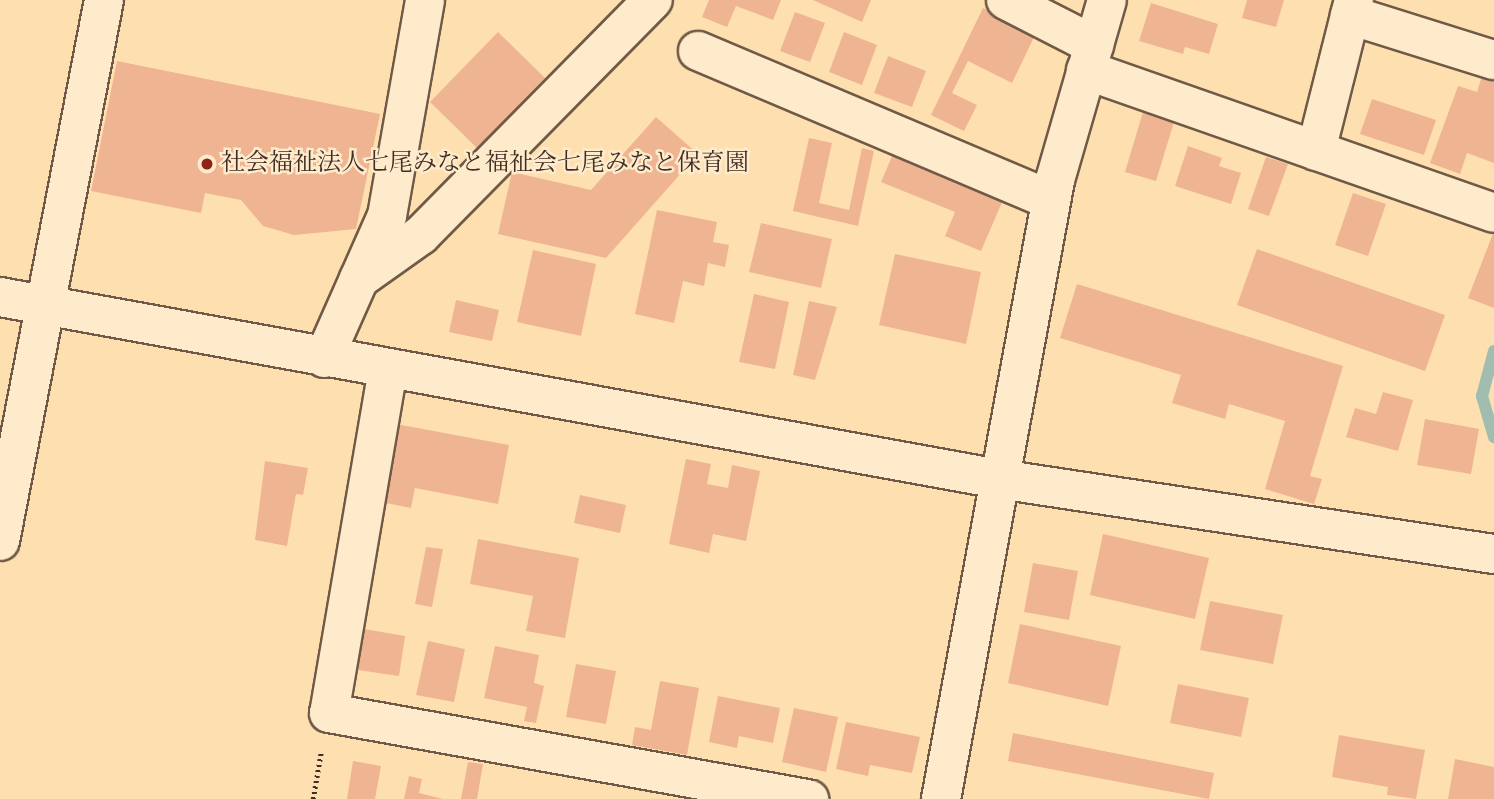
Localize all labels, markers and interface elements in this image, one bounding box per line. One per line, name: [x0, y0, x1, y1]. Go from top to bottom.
place label: 社会福祉法人七尾みなと福祉会七尾みなと保育園: [221, 150, 749, 178]
marker: 社会福祉法人七尾みなと福祉会七尾みなと保育園: [199, 156, 215, 172]

